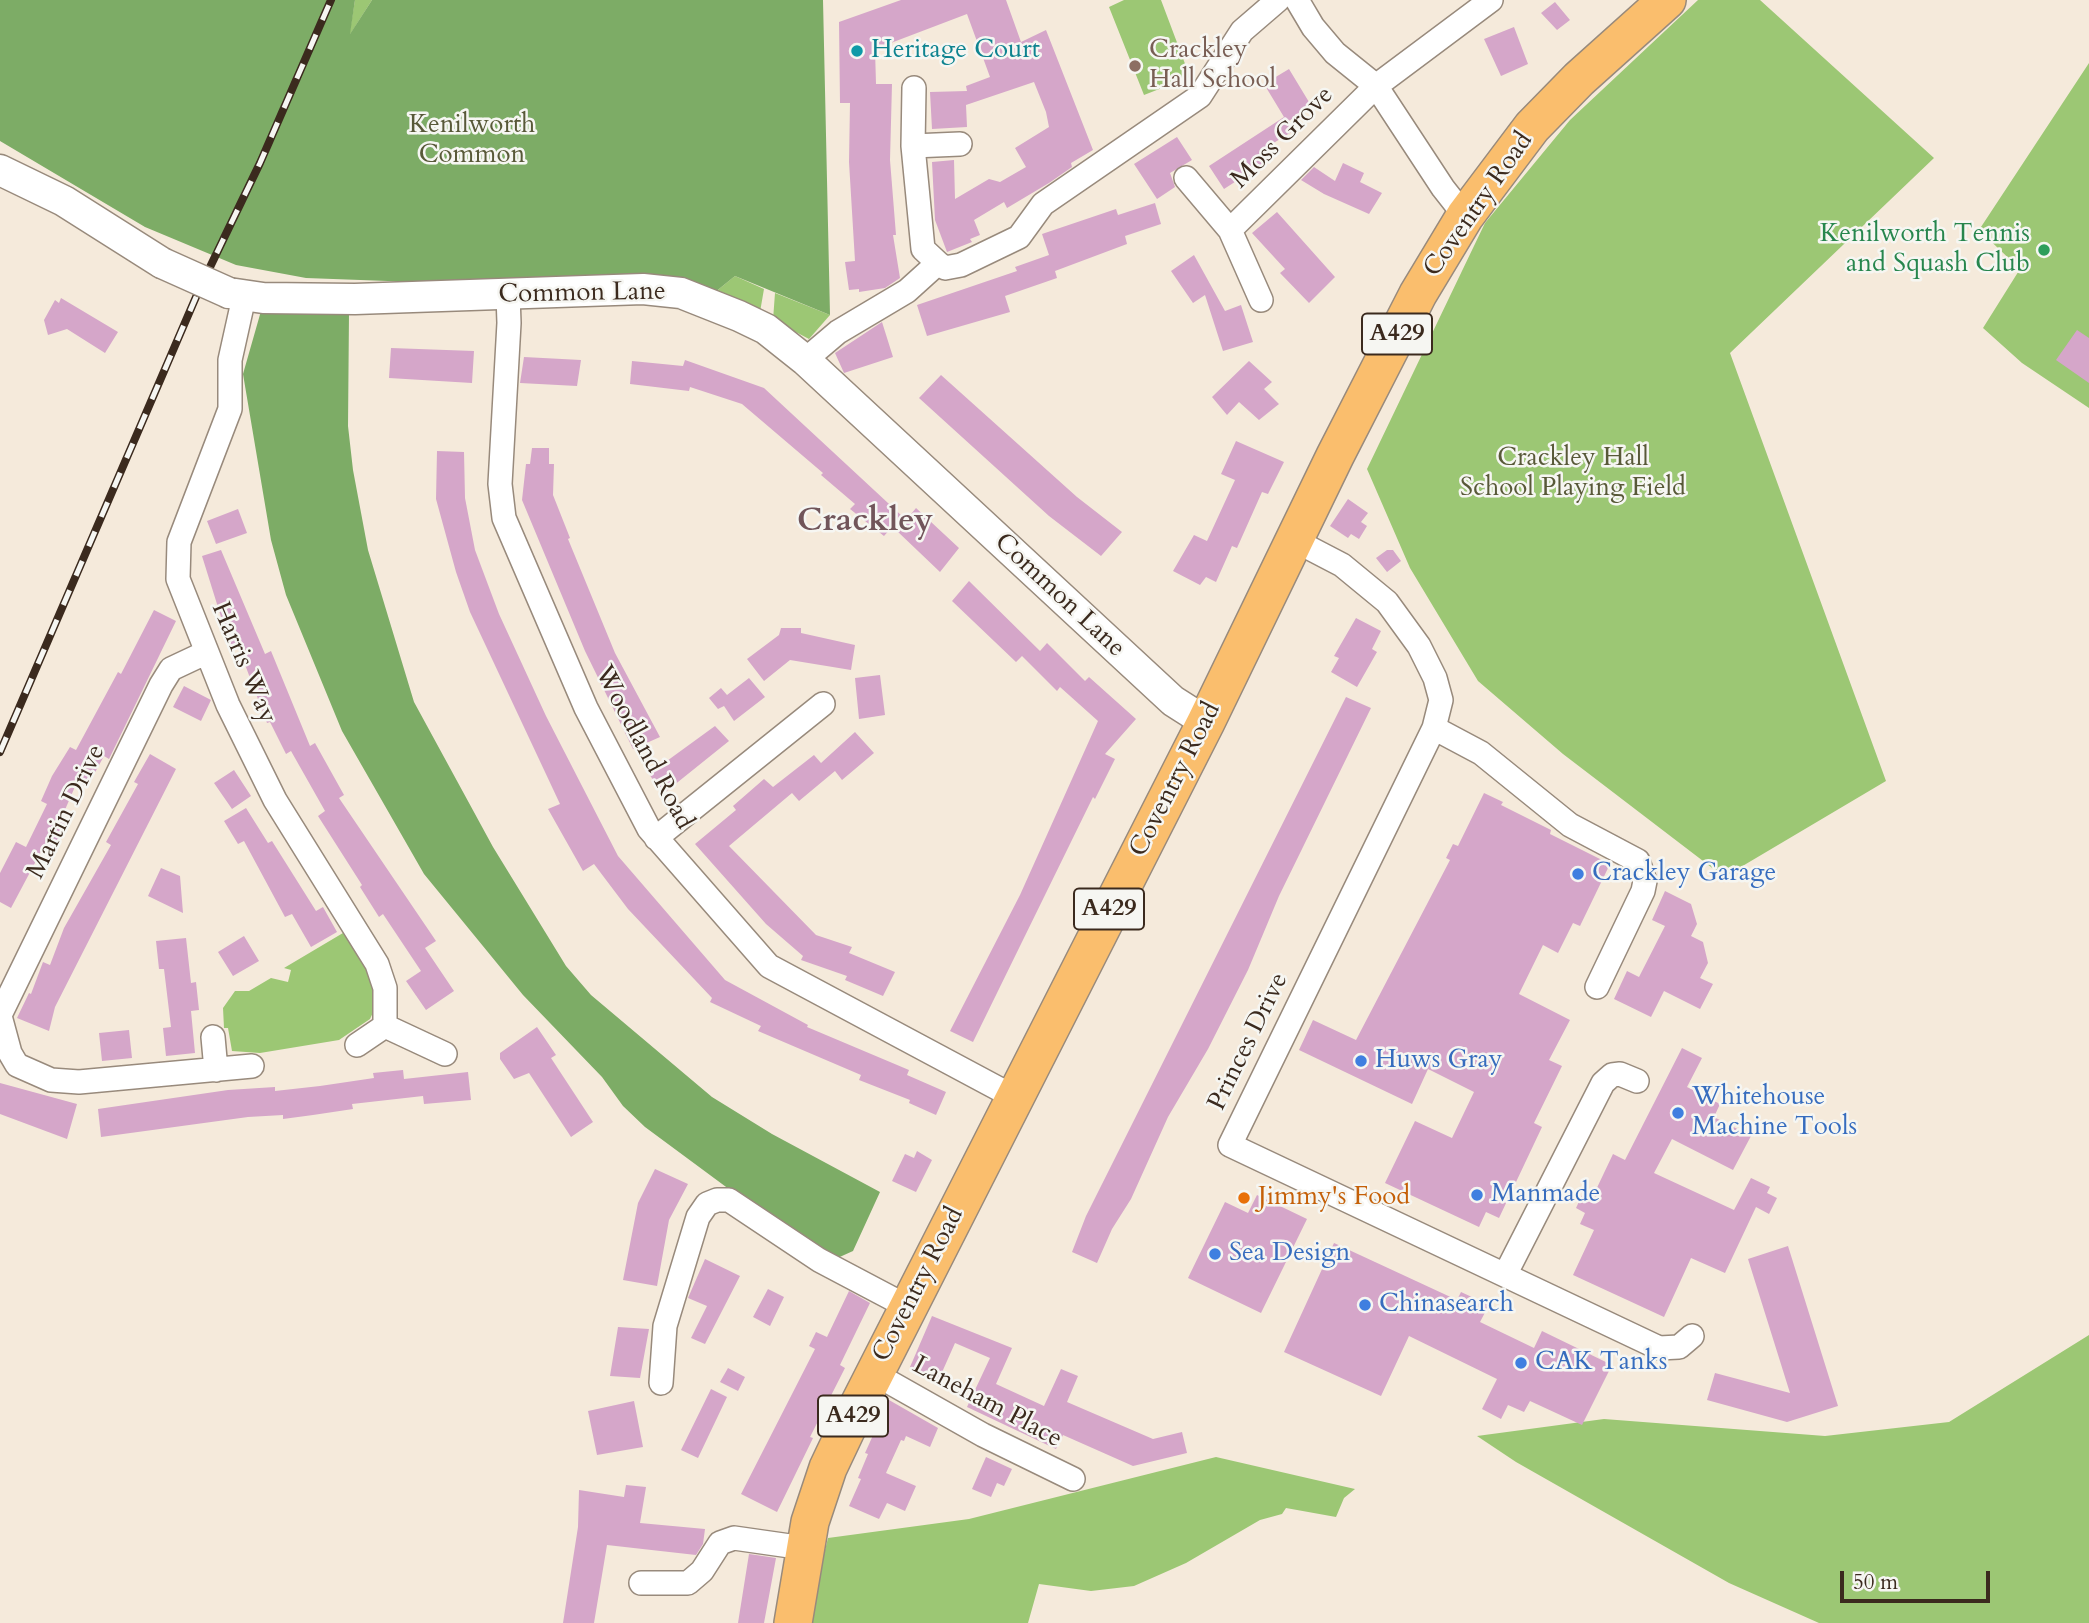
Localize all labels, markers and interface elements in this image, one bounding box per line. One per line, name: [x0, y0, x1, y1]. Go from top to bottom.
place label: Heritage Court: [871, 35, 1040, 67]
place label: Crackley Hall School: [1149, 35, 1276, 96]
marker: Heritage Court: [849, 43, 865, 59]
marker: Crackley Hall School: [1127, 58, 1143, 74]
street label: Moss Grove: [1225, 80, 1341, 196]
park label: Kenilworth Common: [409, 110, 535, 172]
street label: Coventry Road: [1418, 127, 1540, 283]
place label: Kenilworth Tennis and Squash Club: [1820, 219, 2030, 280]
marker: Kenilworth Tennis and Squash Club: [2036, 242, 2052, 258]
street label: Common Lane: [498, 277, 666, 311]
road number: A429: [1362, 314, 1432, 354]
park label: Crackley Hall School Playing Field: [1460, 443, 1686, 504]
district label: Crackley: [797, 502, 933, 542]
street label: Common Lane: [987, 528, 1131, 664]
street label: Harris Way: [204, 598, 282, 728]
street label: Woodland Road: [587, 661, 699, 835]
street label: Coventry Road: [1124, 698, 1228, 862]
street label: Martin Drive: [21, 740, 113, 884]
place label: Crackley Garage: [1592, 858, 1776, 890]
marker: Crackley Garage: [1570, 866, 1586, 882]
road number: A429: [1074, 888, 1144, 930]
street label: Princes Drive: [1202, 968, 1296, 1116]
place label: Huws Gray: [1375, 1045, 1503, 1077]
marker: Huws Gray: [1353, 1053, 1369, 1069]
place label: Whitehouse Machine Tools: [1692, 1082, 1857, 1144]
marker: Whitehouse Machine Tools: [1670, 1105, 1686, 1121]
place label: Manmade: [1491, 1179, 1600, 1211]
place label: Jimmy's Food: [1258, 1182, 1410, 1214]
marker: Manmade: [1469, 1187, 1485, 1203]
marker: Jimmy's Food: [1236, 1190, 1252, 1206]
street label: Coventry Road: [867, 1203, 971, 1367]
place label: Sea Design: [1229, 1238, 1350, 1270]
marker: Sea Design: [1207, 1246, 1223, 1262]
place label: Chinasearch: [1379, 1289, 1514, 1321]
marker: Chinasearch: [1357, 1297, 1373, 1313]
place label: CAK Tanks: [1535, 1347, 1667, 1379]
street label: Laneham Place: [907, 1351, 1067, 1455]
marker: CAK Tanks: [1513, 1355, 1529, 1371]
road number: A429: [818, 1396, 888, 1436]
scale bar: [1844, 1556, 1994, 1600]
text: 50 m: [1853, 1568, 1898, 1597]

